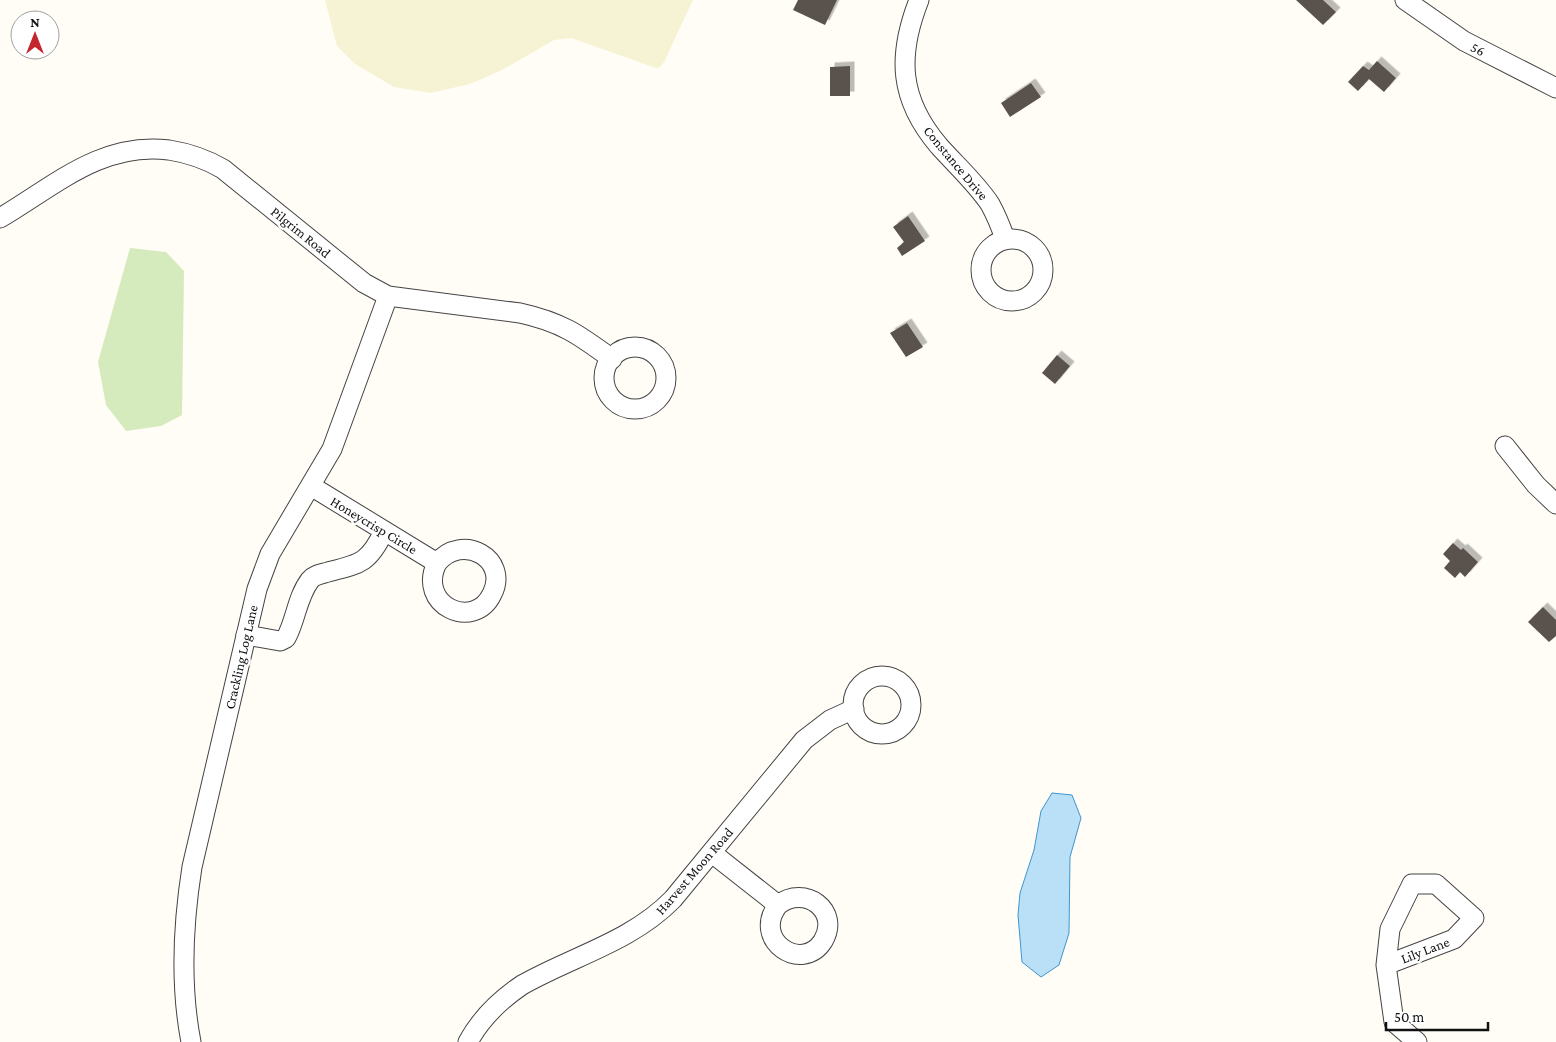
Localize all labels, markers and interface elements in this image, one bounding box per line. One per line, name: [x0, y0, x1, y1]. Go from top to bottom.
north arrow: [10, 10, 60, 60]
text: N: [30, 14, 40, 30]
street label: 56: [1468, 39, 1488, 59]
street label: Constance Drive: [920, 123, 992, 203]
street label: Pilgrim Road: [268, 203, 335, 261]
street label: Honeycrisp Circle: [328, 493, 420, 557]
street label: Crackling Log Lane: [221, 603, 261, 711]
street label: Harvest Moon Road: [652, 824, 737, 918]
street label: Lily Lane: [1399, 933, 1451, 967]
scale bar: [1386, 1000, 1488, 1032]
text: 50 m: [1394, 1009, 1424, 1025]

